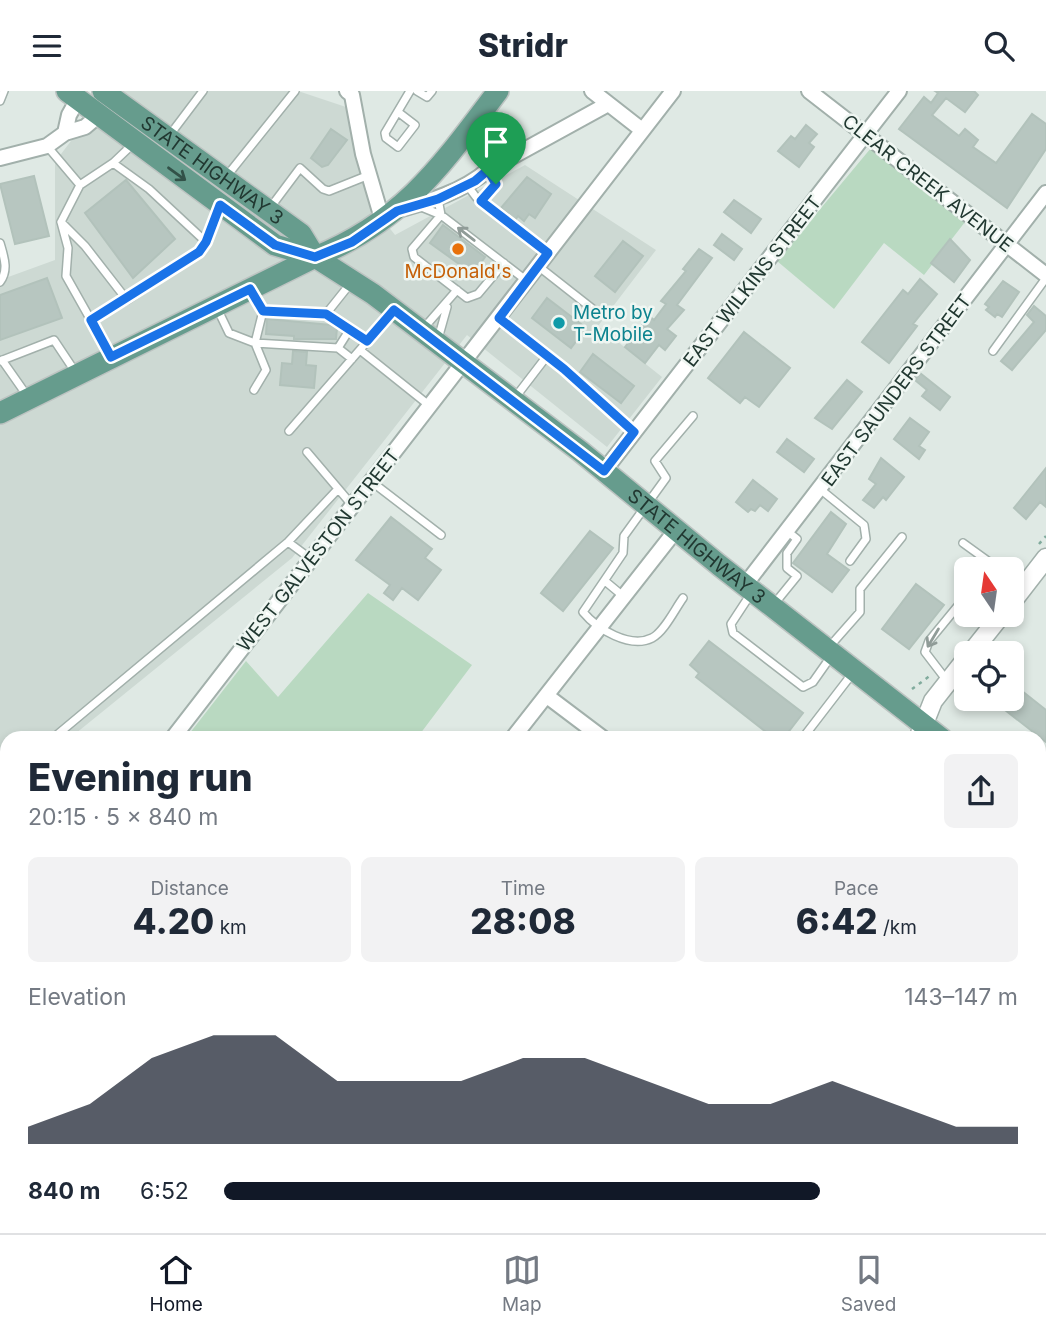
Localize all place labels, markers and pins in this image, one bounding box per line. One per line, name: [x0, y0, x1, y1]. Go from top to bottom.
pin: [466, 112, 526, 184]
marker: McDonald's: [450, 241, 466, 257]
place label: McDonald's: [405, 260, 511, 283]
place label: Metro by T-Mobile: [573, 301, 653, 346]
marker: Metro by T-Mobile: [551, 315, 567, 331]

